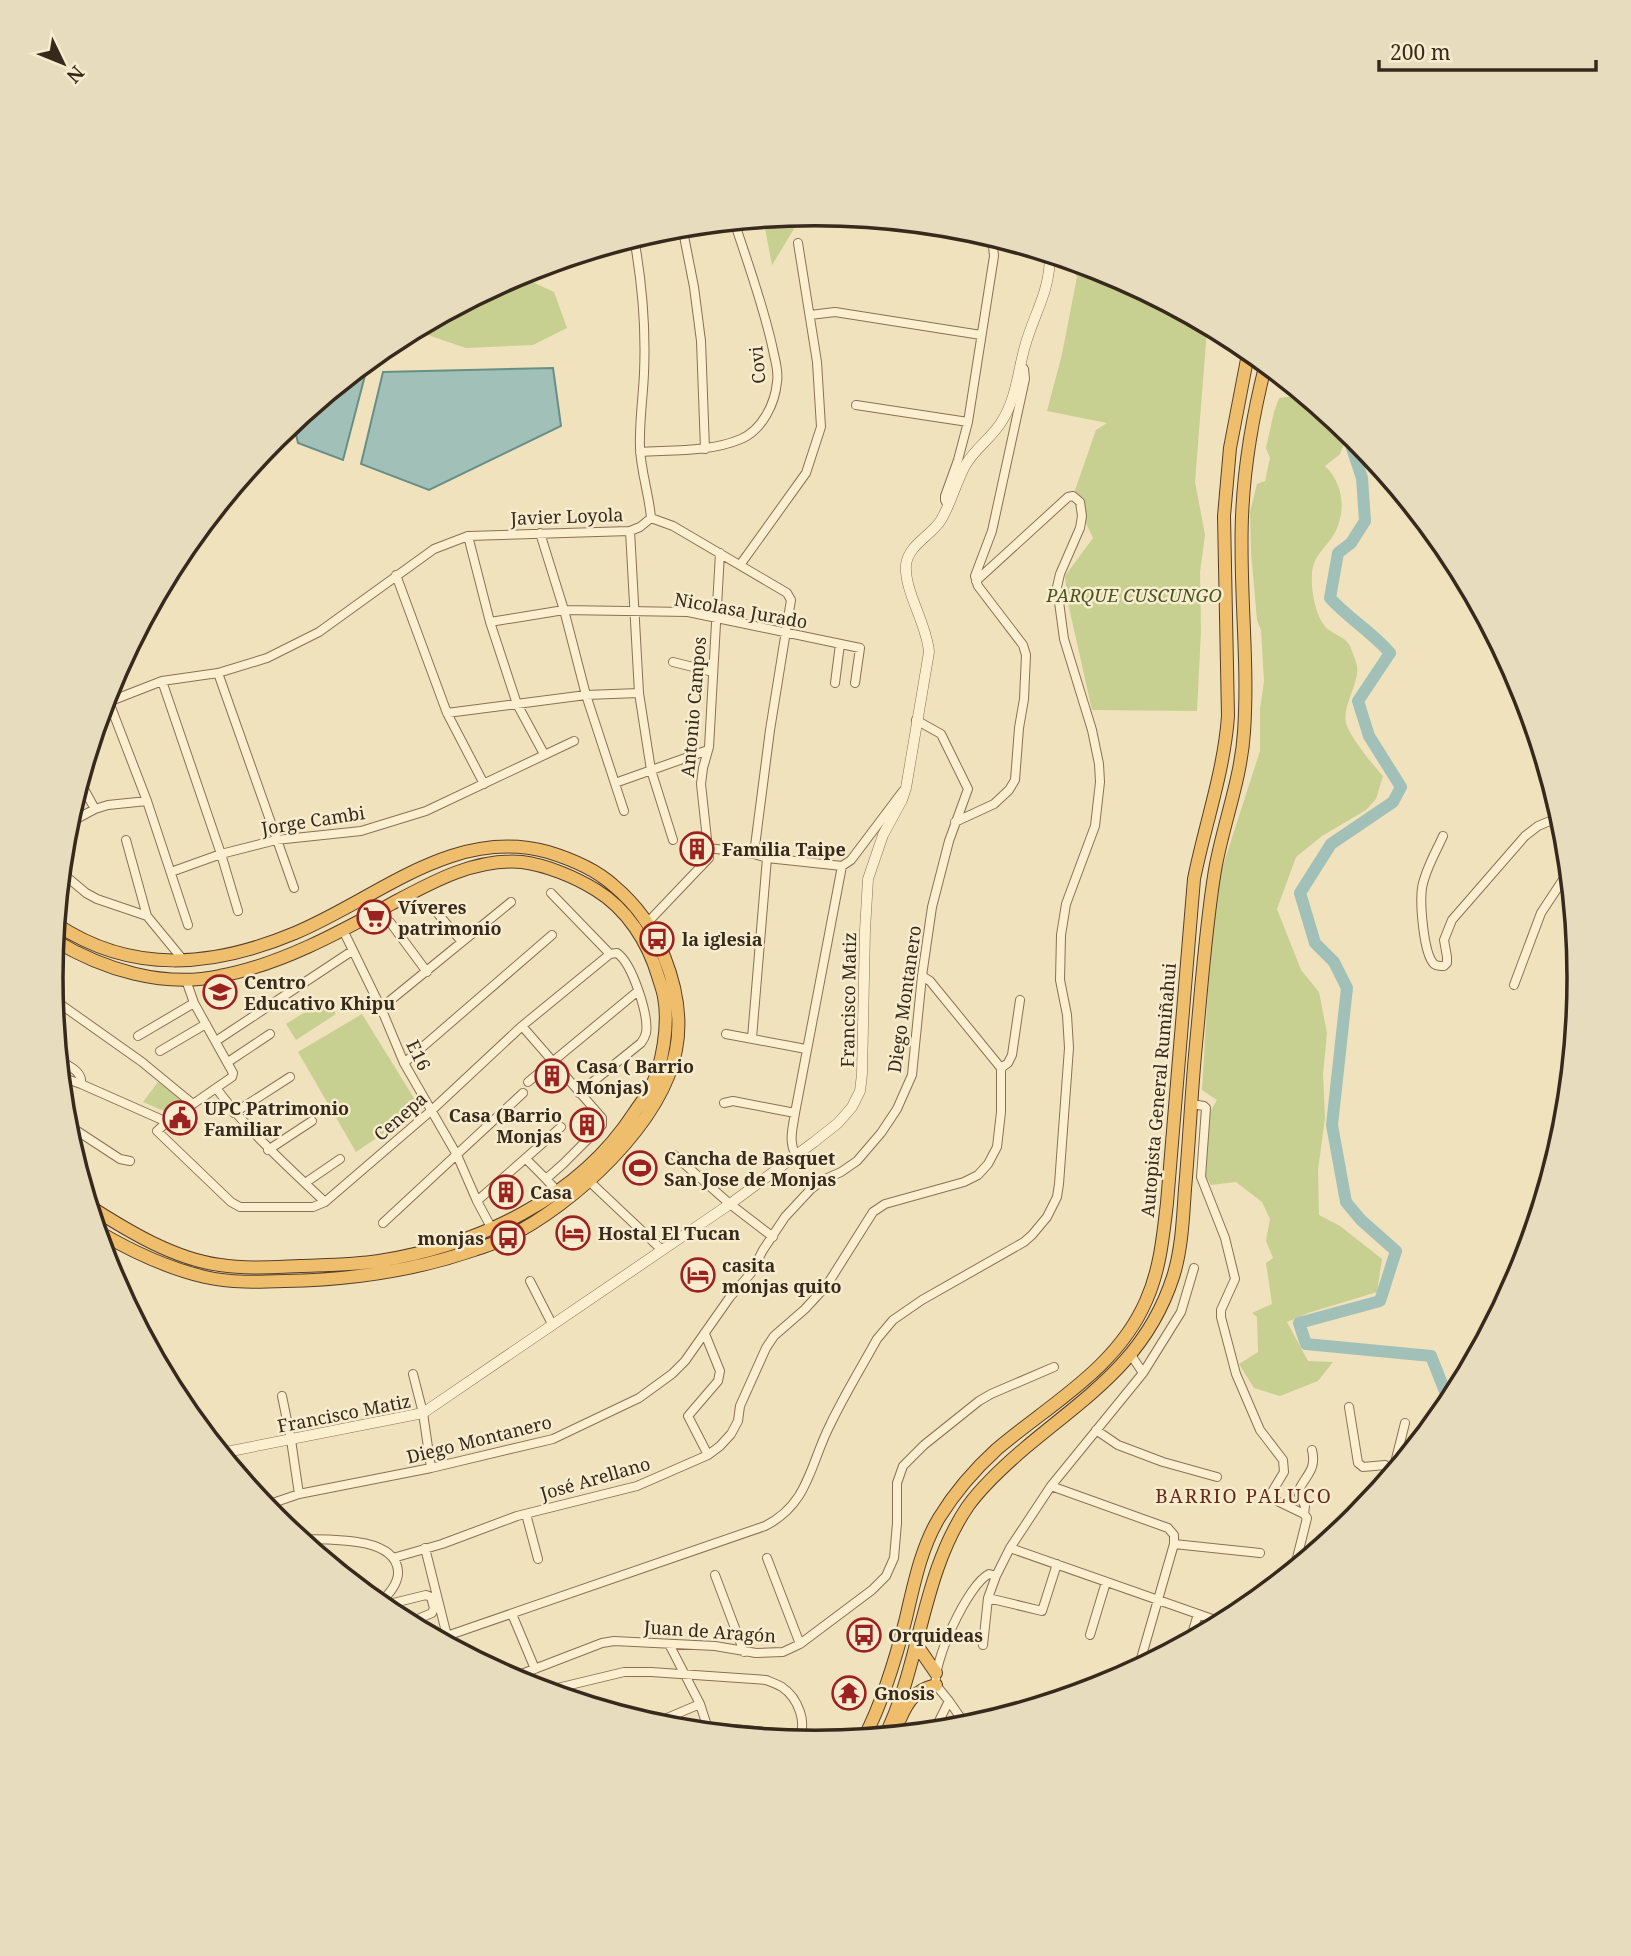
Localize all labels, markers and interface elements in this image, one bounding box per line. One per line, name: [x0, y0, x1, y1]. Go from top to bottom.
north arrow: [28, 28, 98, 98]
scale bar: [1379, 28, 1596, 72]
text: 200 m: [1390, 38, 1451, 66]
text: N: [61, 60, 90, 89]
street label: Covi: [743, 345, 771, 385]
street label: Javier Loyola: [509, 502, 624, 530]
park label: PARQUE CUSCUNGO: [1045, 583, 1222, 607]
street label: Nicolasa Jurado: [672, 586, 810, 634]
street label: Antonio Campos: [675, 636, 711, 778]
street label: Jorge Cambi: [259, 800, 367, 840]
building icon: Familia Taipe: [678, 830, 716, 868]
place label: Familia Taipe: [722, 837, 846, 861]
place label: Víveres patrimonio: [398, 895, 502, 940]
supermarket icon: Víveres patrimonio: [355, 898, 393, 936]
bus stop icon: la iglesia: [638, 920, 676, 958]
street label: Diego Montanero: [882, 924, 926, 1074]
place label: la iglesia: [682, 927, 763, 951]
street label: Francisco Matiz: [835, 932, 861, 1068]
street label: Autopista General Rumiñahui: [1135, 962, 1181, 1218]
place label: Centro Educativo Khipu: [244, 970, 395, 1015]
school or university icon: Centro Educativo Khipu: [201, 973, 239, 1011]
street label: E16: [401, 1036, 437, 1074]
place label: Casa ( Barrio Monjas): [576, 1054, 694, 1099]
building icon: Casa ( Barrio Monjas): [533, 1057, 571, 1095]
street label: Cenepa: [368, 1086, 432, 1146]
place label: UPC Patrimonio Familiar: [204, 1096, 349, 1141]
public building icon: UPC Patrimonio Familiar: [161, 1099, 199, 1137]
place label: Casa (Barrio Monjas: [449, 1103, 562, 1148]
building icon: Casa (Barrio Monjas: [568, 1106, 606, 1144]
place label: Cancha de Basquet San Jose de Monjas: [664, 1146, 837, 1191]
sports icon: Cancha de Basquet San Jose de Monjas: [621, 1149, 659, 1187]
building icon: Casa: [487, 1173, 525, 1211]
place label: Casa: [530, 1180, 572, 1204]
hotel icon: Hostal El Tucan: [554, 1214, 592, 1252]
bus stop icon: monjas: [489, 1219, 527, 1257]
place label: Hostal El Tucan: [598, 1221, 740, 1245]
place label: monjas: [418, 1226, 484, 1250]
place label: casita monjas quito: [722, 1253, 842, 1298]
hotel icon: casita monjas quito: [679, 1256, 717, 1294]
street label: Francisco Matiz: [275, 1388, 413, 1438]
street label: Diego Montanero: [404, 1409, 554, 1469]
street label: José Arellano: [536, 1451, 653, 1505]
district label: BARRIO PALUCO: [1155, 1483, 1333, 1509]
street label: Juan de Aragón: [642, 1614, 777, 1648]
bus stop icon: Orquideas: [845, 1616, 883, 1654]
place label: Orquideas: [888, 1623, 983, 1647]
temple icon: Gnosis: [830, 1674, 868, 1712]
place label: Gnosis: [874, 1681, 935, 1705]

